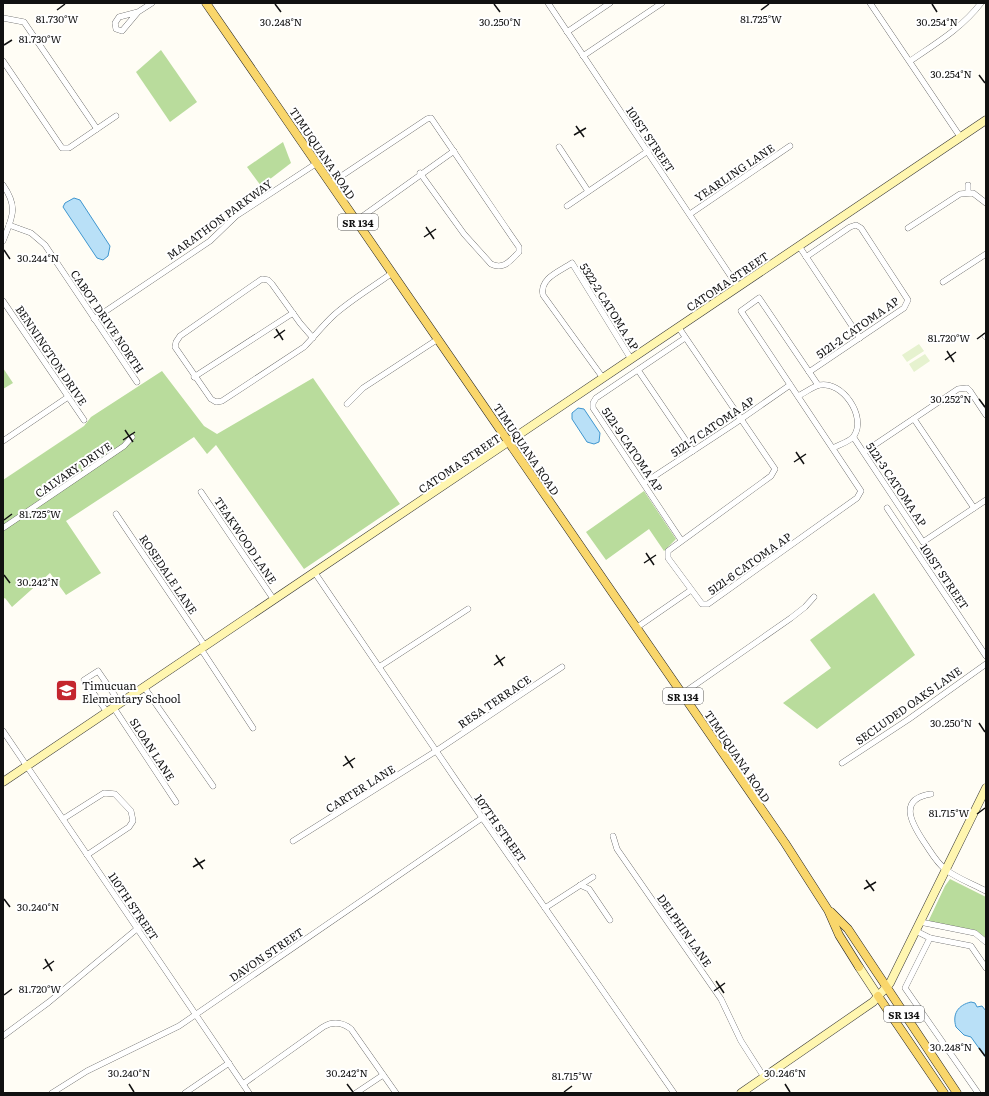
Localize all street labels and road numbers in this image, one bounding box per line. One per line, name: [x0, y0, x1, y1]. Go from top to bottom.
street label: 101ST STREET: [623, 103, 679, 175]
street label: TIMUQUANA ROAD: [286, 104, 360, 202]
street label: YEARLING LANE: [691, 139, 777, 205]
street label: MARATHON PARKWAY: [163, 175, 275, 263]
road number: SR 134: [338, 214, 378, 230]
street label: CATOMA STREET: [683, 247, 771, 315]
street label: 5322-2 CATOMA AP: [577, 259, 644, 353]
street label: CABOT DRIVE NORTH: [67, 266, 149, 376]
street label: 5121-2 CATOMA AP: [812, 292, 902, 362]
street label: BENNINGTON DRIVE: [12, 302, 92, 408]
street label: 5121-7 CATOMA AP: [667, 392, 757, 460]
street label: TIMUQUANA ROAD: [490, 400, 564, 498]
street label: 5121-9 CATOMA AP: [599, 404, 667, 495]
street label: CATOMA STREET: [415, 429, 503, 497]
street label: CALVARY DRIVE: [31, 437, 115, 501]
street label: 5121-3 CATOMA AP: [863, 439, 931, 529]
street label: TEAKWOOD LANE: [211, 493, 281, 587]
street label: 5121-6 CATOMA AP: [704, 528, 794, 598]
street label: ROSEDALE LANE: [136, 531, 202, 617]
street label: 101ST STREET: [917, 540, 973, 612]
street label: SECLUDED OAKS LANE: [851, 662, 965, 748]
street label: RESA TERRACE: [454, 671, 534, 731]
road number: SR 134: [663, 688, 703, 704]
street label: TIMUQUANA ROAD: [701, 707, 775, 805]
street label: SLOAN LANE: [127, 714, 179, 784]
street label: CARTER LANE: [322, 760, 398, 816]
street label: 107TH STREET: [471, 791, 531, 865]
street label: 110TH STREET: [105, 869, 163, 943]
street label: DELPHIN LANE: [654, 890, 716, 970]
street label: DAVON STREET: [226, 923, 306, 985]
road number: SR 134: [884, 1006, 924, 1022]

